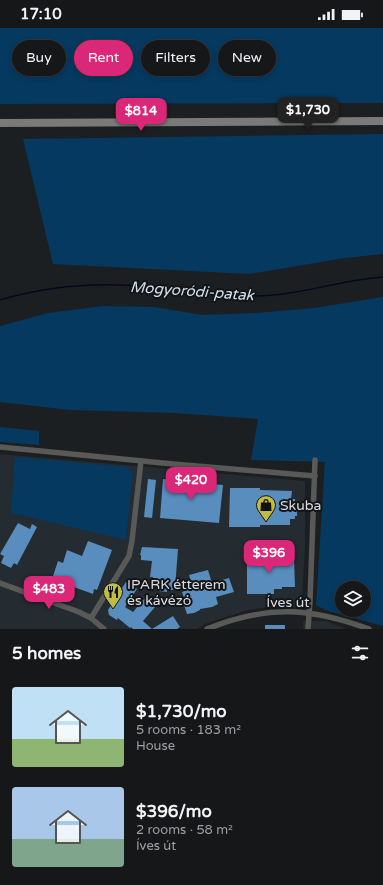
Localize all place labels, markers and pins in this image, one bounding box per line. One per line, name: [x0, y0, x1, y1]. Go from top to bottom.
pin: $1,730: [275, 97, 341, 131]
pin: $814: [117, 98, 165, 132]
pin: $420: [167, 467, 215, 501]
shop icon: Skuba: [255, 494, 277, 522]
place label: Skuba: [280, 497, 321, 514]
pin: $396: [245, 540, 293, 574]
pin: $483: [25, 576, 73, 610]
place label: IPARK étterem és kávézó: [127, 576, 226, 609]
restaurant icon: IPARK étterem és kávézó: [102, 581, 124, 609]

